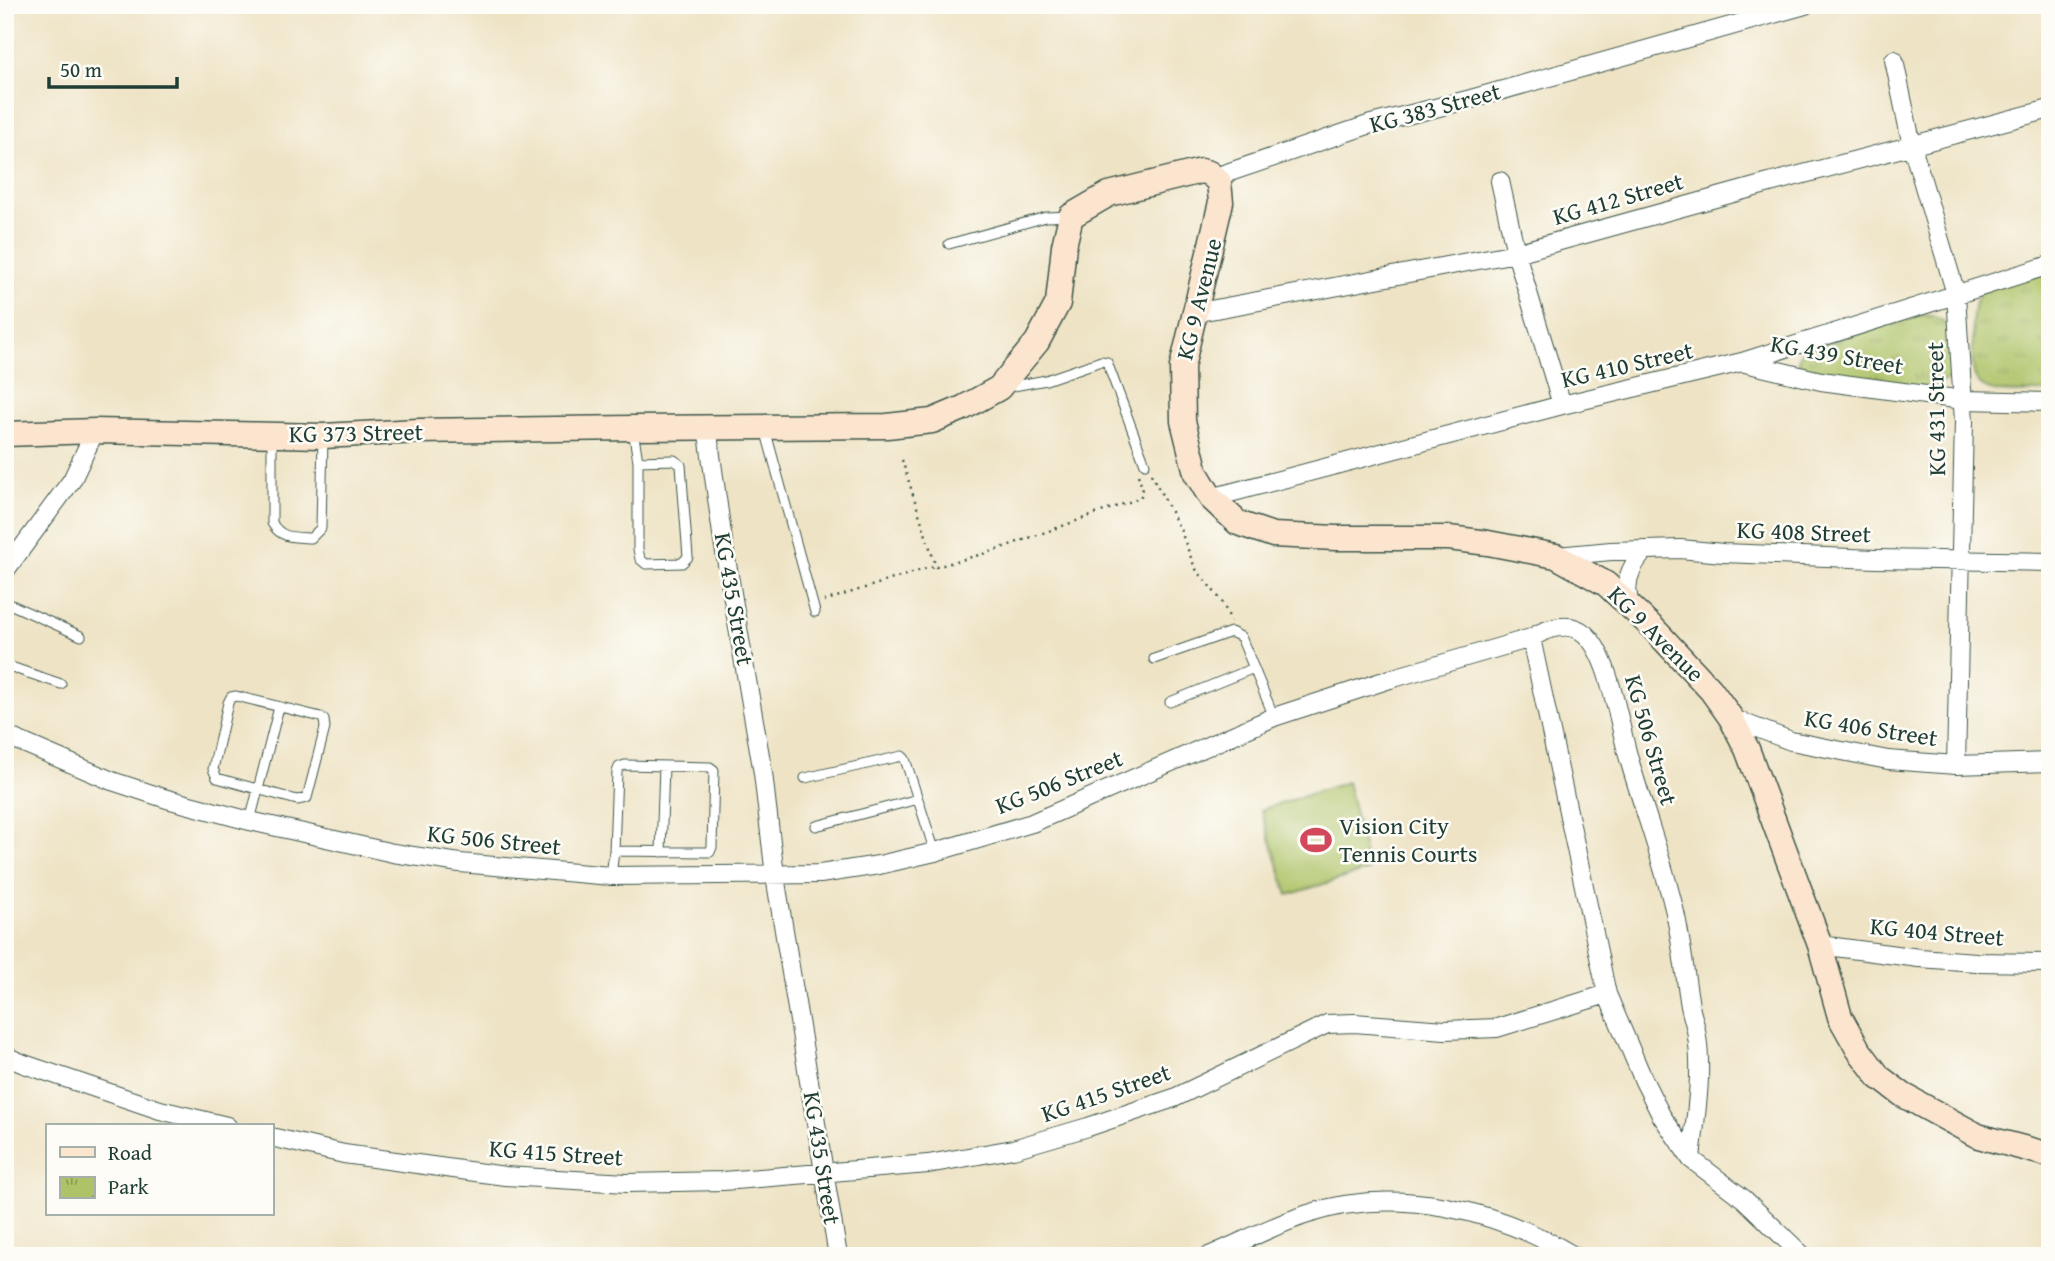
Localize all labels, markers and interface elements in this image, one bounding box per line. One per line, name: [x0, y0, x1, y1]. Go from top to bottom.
scale bar: [49, 46, 177, 90]
text: 50 m: [60, 54, 102, 85]
street label: KG 383 Street: [1365, 73, 1505, 142]
street label: KG 412 Street: [1548, 163, 1688, 234]
street label: KG 9 Avenue: [1167, 234, 1231, 363]
street label: KG 439 Street: [1768, 326, 1907, 383]
street label: KG 410 Street: [1558, 332, 1697, 397]
street label: KG 431 Street: [1917, 341, 1954, 476]
street label: KG 373 Street: [289, 414, 424, 451]
street label: KG 408 Street: [1736, 512, 1872, 551]
street label: KG 435 Street: [706, 530, 763, 669]
street label: KG 9 Avenue: [1600, 577, 1713, 690]
street label: KG 506 Street: [1616, 670, 1687, 810]
street label: KG 406 Street: [1802, 700, 1941, 755]
street label: KG 506 Street: [990, 740, 1128, 823]
place label: Vision City Tennis Courts: [1339, 808, 1477, 871]
street label: KG 506 Street: [425, 815, 563, 864]
sports icon: Vision City Tennis Courts: [1299, 823, 1333, 857]
street label: KG 404 Street: [1869, 908, 2006, 955]
street label: KG 415 Street: [1037, 1054, 1176, 1131]
street label: KG 435 Street: [795, 1089, 850, 1228]
legend: [46, 1124, 273, 1216]
street label: KG 415 Street: [488, 1130, 625, 1175]
text: Road: [108, 1137, 153, 1168]
text: Park: [108, 1171, 149, 1202]

